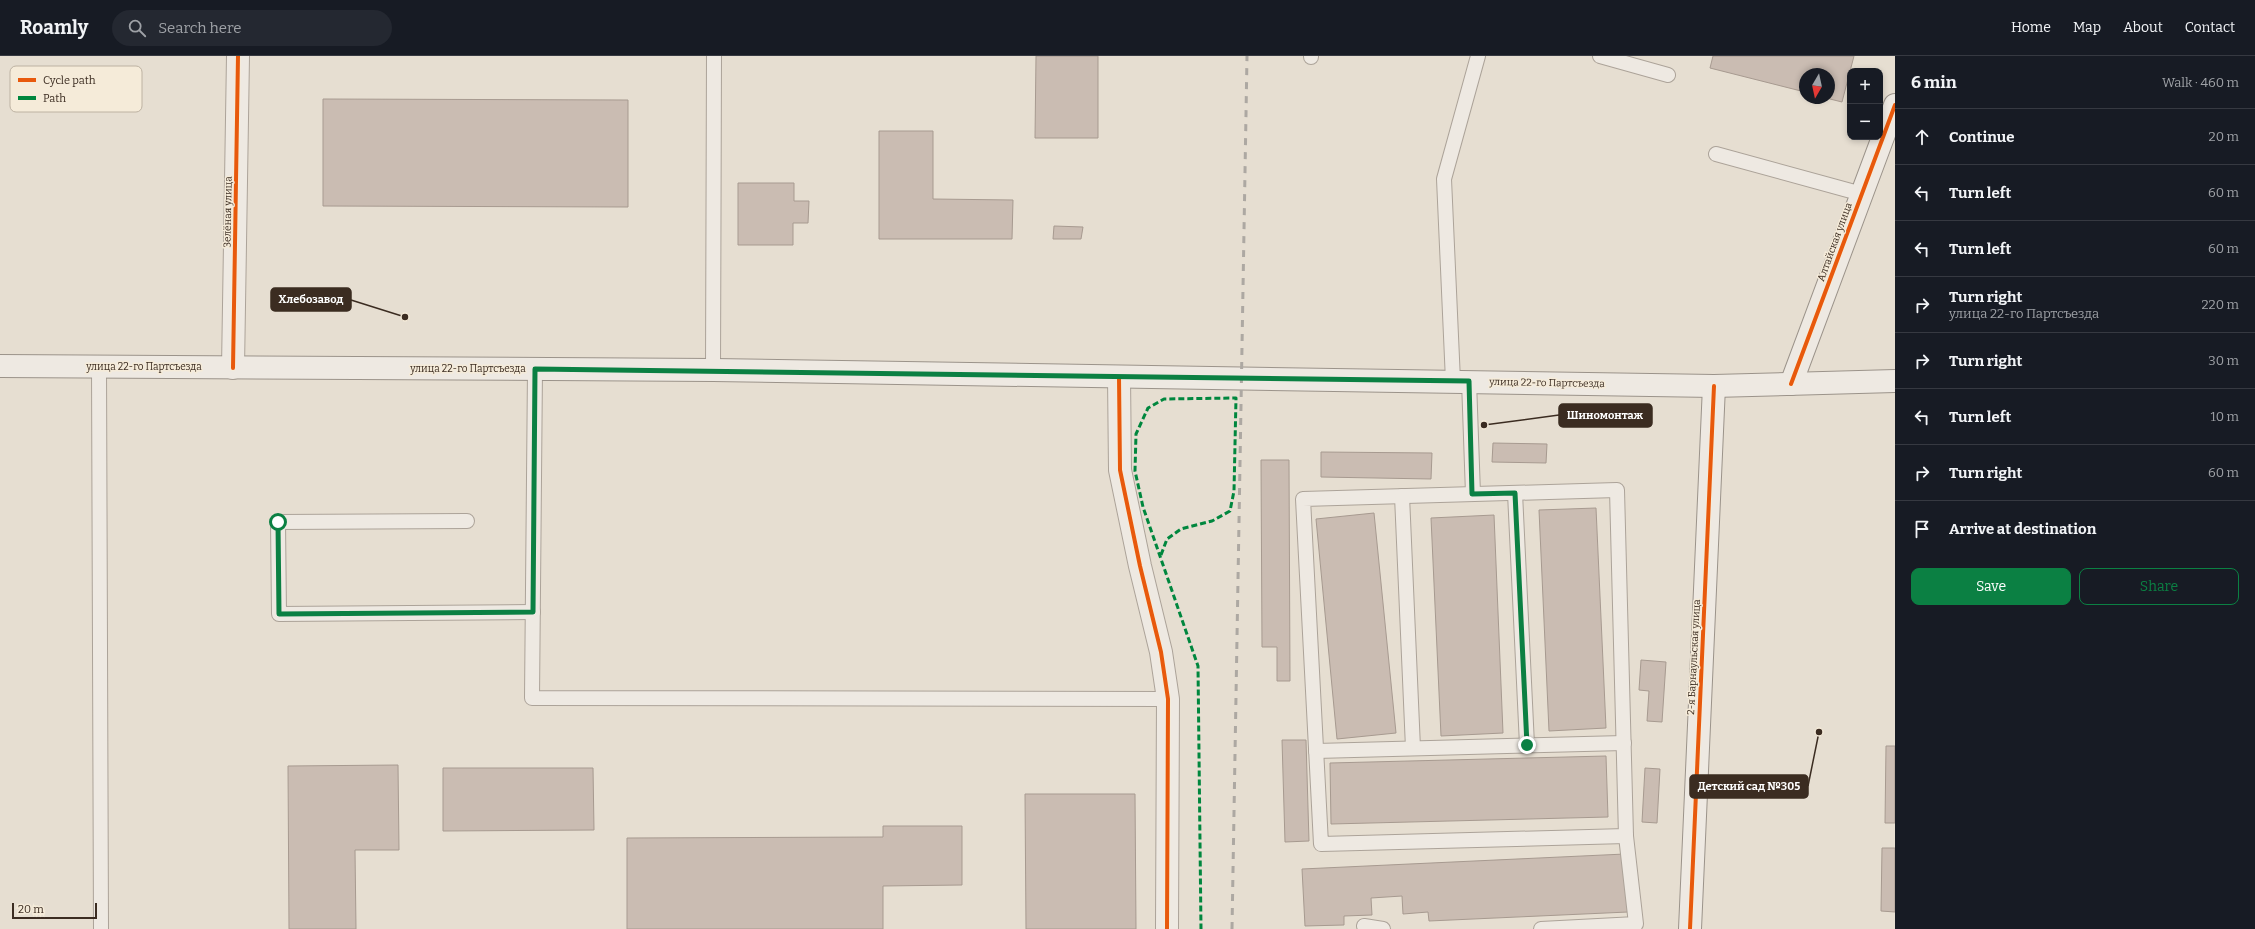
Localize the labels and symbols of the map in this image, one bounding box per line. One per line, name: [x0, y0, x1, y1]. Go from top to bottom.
legend: [10, 66, 142, 112]
north arrow: [1799, 68, 1835, 104]
text: Cycle path: [43, 74, 96, 87]
text: Path: [43, 92, 66, 105]
street label: Зелёная улица: [221, 176, 235, 248]
street label: Алтайская улица: [1815, 200, 1855, 283]
callout: Хлебозавод: [271, 288, 351, 311]
text: Хлебозавод: [279, 293, 343, 306]
street label: улица 22-го Партсъезда: [85, 361, 202, 373]
street label: улица 22-го Партсъезда: [409, 363, 526, 375]
street label: улица 22-го Партсъезда: [1488, 376, 1605, 390]
callout: Шиномонтаж: [1559, 404, 1652, 427]
text: Шиномонтаж: [1567, 409, 1644, 422]
route start: [269, 513, 287, 531]
street label: 2-я Барнаульская улица: [1685, 598, 1703, 715]
route end: [1518, 736, 1536, 754]
callout: Детский сад №305: [1690, 775, 1808, 798]
text: Детский сад №305: [1698, 780, 1800, 793]
scale bar: [12, 901, 97, 920]

